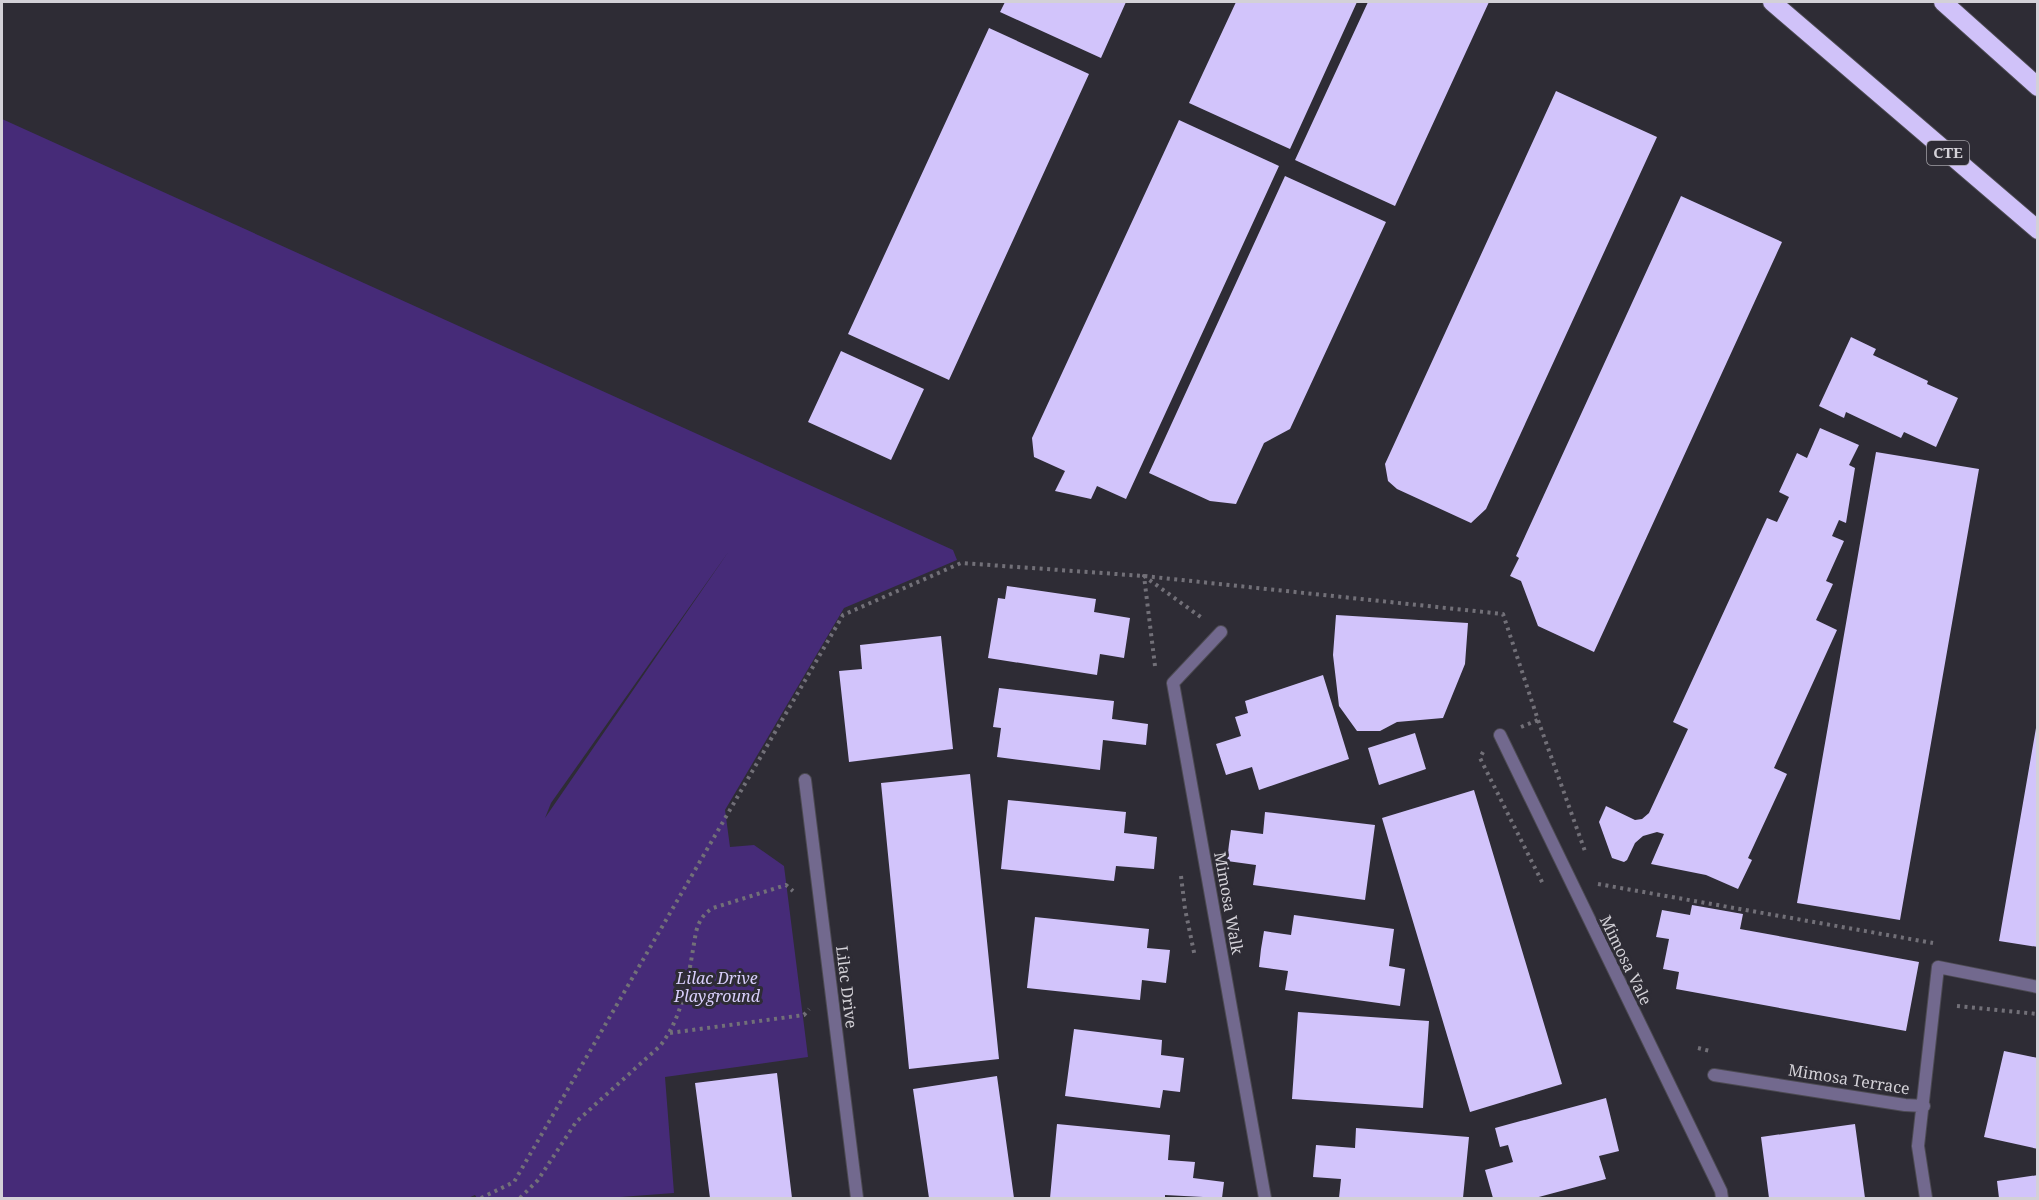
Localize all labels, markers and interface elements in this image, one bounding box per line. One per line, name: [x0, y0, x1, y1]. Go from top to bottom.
road number: CTE: [1927, 141, 1969, 165]
street label: Mimosa Walk: [1209, 850, 1249, 957]
street label: Mimosa Vale: [1595, 911, 1657, 1009]
street label: Lilac Drive: [831, 944, 863, 1030]
park label: Lilac Drive Playground: [673, 967, 761, 1007]
street label: Mimosa Terrace: [1787, 1059, 1911, 1099]

